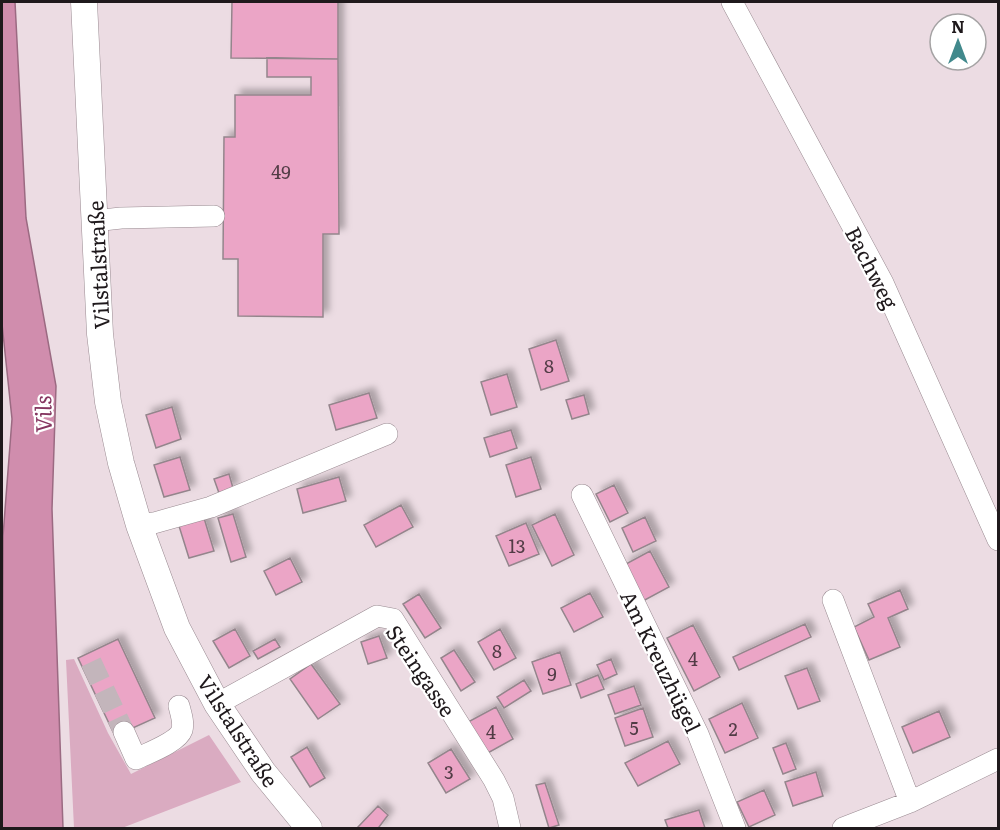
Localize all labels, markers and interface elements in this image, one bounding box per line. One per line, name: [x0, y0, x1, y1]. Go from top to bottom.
north arrow: [928, 12, 988, 72]
text: N: [951, 14, 965, 38]
house number: 49: [271, 158, 291, 185]
street label: Vilstalstraße: [78, 200, 116, 330]
street label: Bachweg: [839, 220, 907, 314]
house number: 8: [544, 352, 554, 379]
water label: Vils: [25, 395, 59, 433]
house number: 13: [508, 532, 526, 559]
street label: Am Kreuzhügel: [614, 585, 710, 737]
street label: Steingasse: [380, 618, 464, 722]
house number: 8: [492, 637, 502, 664]
house number: 4: [688, 645, 698, 672]
house number: 9: [547, 660, 557, 687]
street label: Vilstalstraße: [191, 668, 287, 793]
house number: 5: [629, 714, 639, 741]
house number: 2: [728, 715, 738, 742]
house number: 4: [486, 718, 496, 745]
house number: 3: [444, 758, 454, 785]

